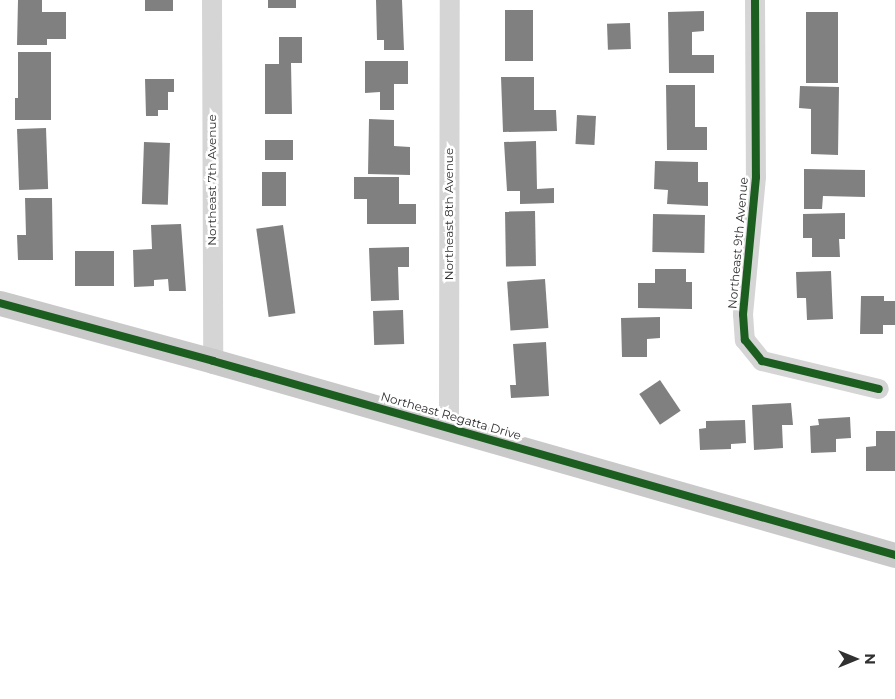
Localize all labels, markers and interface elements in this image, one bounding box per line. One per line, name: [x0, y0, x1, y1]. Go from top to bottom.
street label: Northeast 7th Avenue: [205, 114, 219, 246]
street label: Northeast 8th Avenue: [442, 148, 456, 280]
street label: Northeast 9th Avenue: [725, 177, 751, 309]
street label: Northeast Regatta Drive: [379, 389, 523, 443]
north arrow: [830, 634, 880, 684]
text: N: [861, 653, 879, 665]

